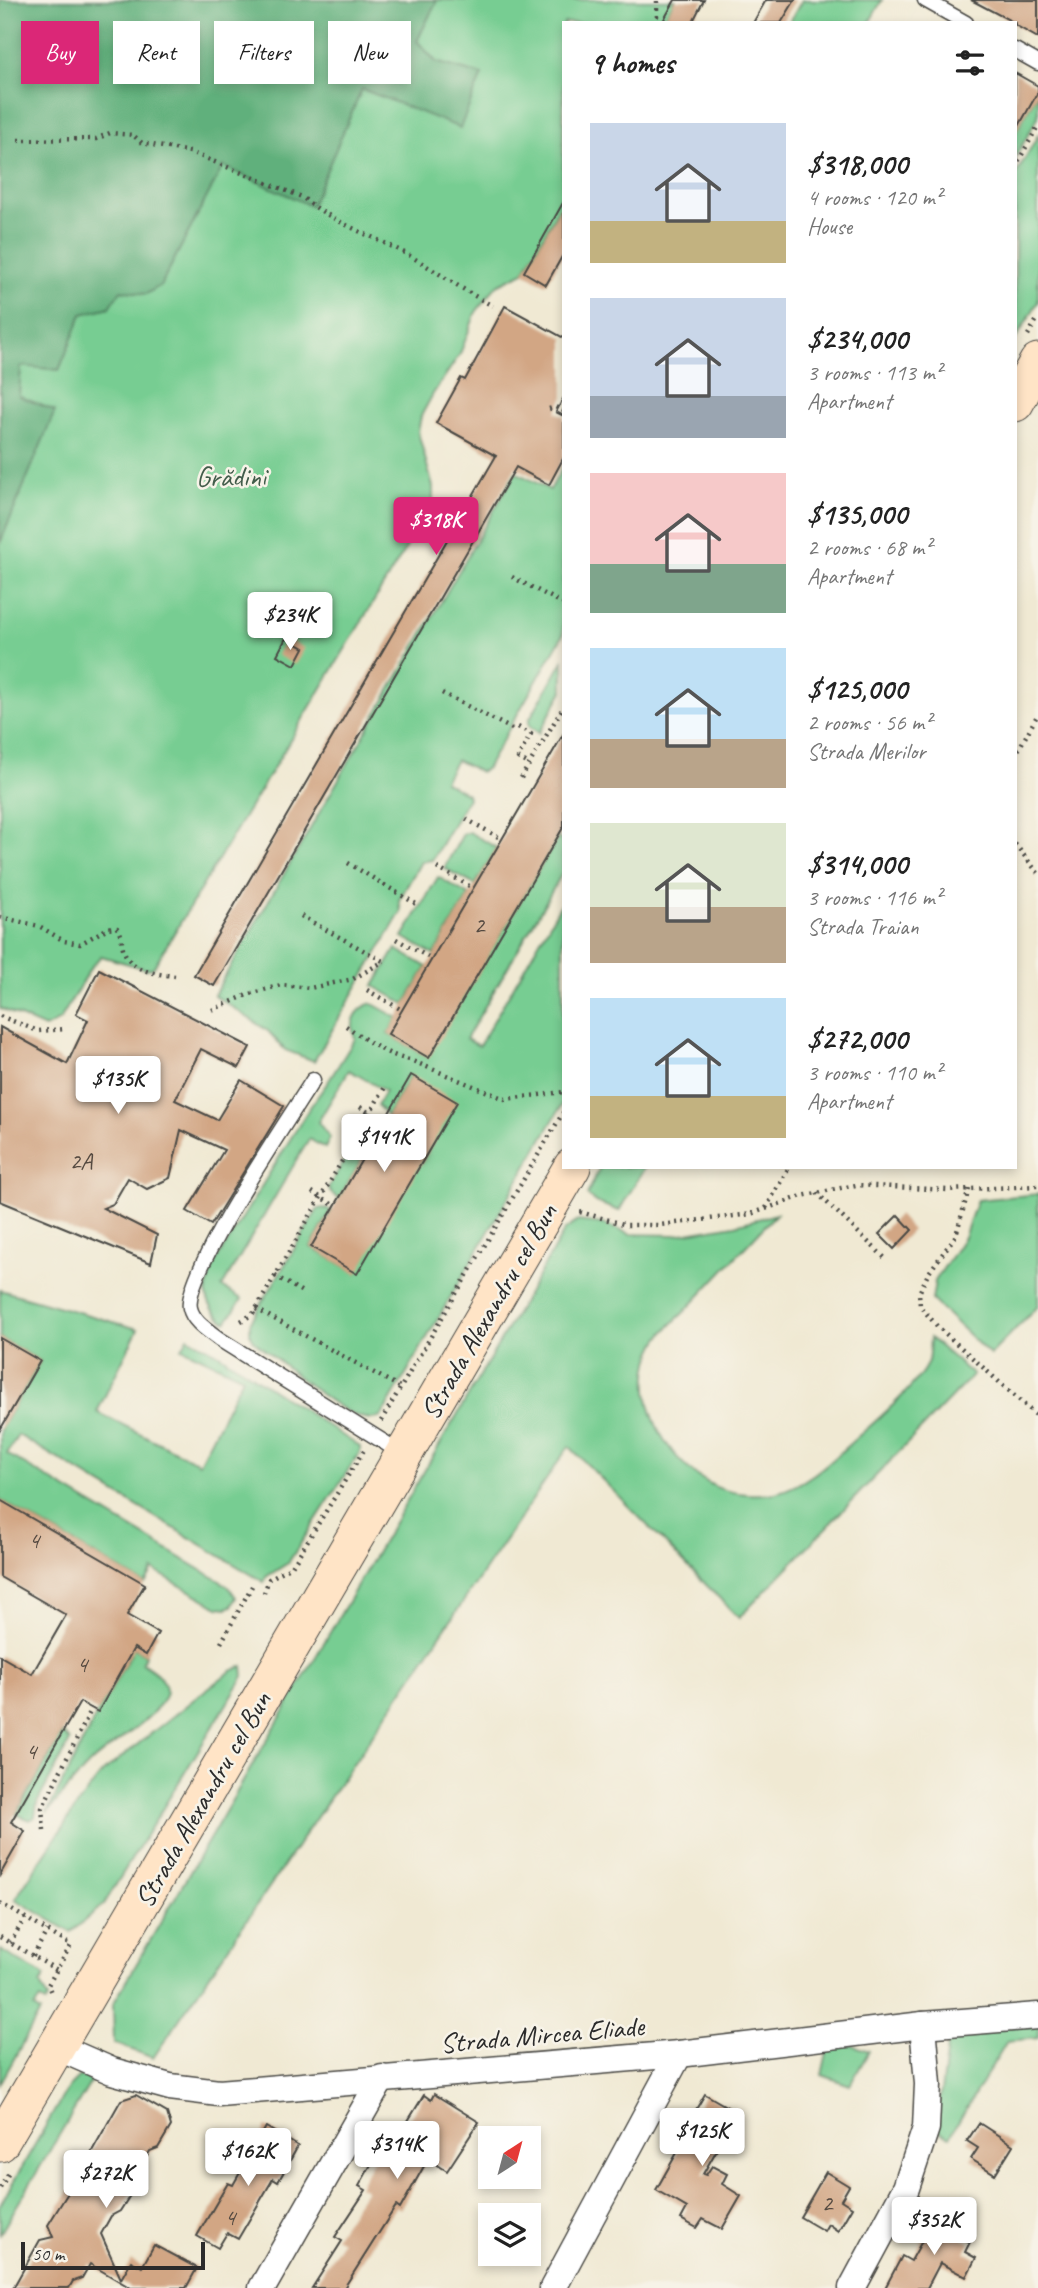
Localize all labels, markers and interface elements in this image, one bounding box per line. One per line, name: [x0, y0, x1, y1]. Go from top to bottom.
chip: Buy: [21, 21, 99, 84]
chip: Rent: [113, 21, 200, 84]
chip: Filters: [214, 21, 314, 84]
chip: New: [328, 21, 411, 84]
text: 9 homes: [590, 44, 674, 82]
icon: filters: [951, 44, 989, 82]
text: $318,000: [807, 145, 907, 183]
icon: home: [646, 151, 730, 235]
text: 4 rooms · 120 m²: [807, 183, 942, 212]
text: House: [807, 212, 852, 241]
text: $234,000: [807, 320, 907, 358]
icon: home: [646, 326, 730, 410]
text: 3 rooms · 113 m²: [807, 358, 942, 387]
text: Apartment: [807, 387, 892, 416]
park label: Grădini: [196, 459, 270, 494]
text: $135,000: [807, 495, 907, 533]
pin: $318K: [387, 498, 485, 557]
icon: home: [646, 501, 730, 585]
text: $318K: [409, 505, 463, 534]
text: 2 rooms · 68 m²: [807, 533, 931, 562]
text: Apartment: [807, 562, 892, 591]
pin: $234K: [241, 592, 339, 652]
text: $234K: [263, 600, 317, 629]
text: $125,000: [807, 670, 907, 708]
icon: home: [646, 676, 730, 760]
text: 2 rooms · 56 m²: [807, 708, 931, 737]
text: Strada Merilor: [807, 737, 925, 766]
text: $314,000: [807, 845, 907, 883]
icon: home: [646, 851, 730, 935]
text: 3 rooms · 116 m²: [807, 883, 942, 912]
house number: 2: [474, 910, 487, 940]
text: Strada Traian: [807, 912, 919, 941]
text: $272,000: [807, 1020, 907, 1058]
icon: home: [646, 1026, 730, 1110]
pin: $135K: [69, 1056, 167, 1116]
text: 3 rooms · 110 m²: [807, 1058, 942, 1087]
text: $135K: [92, 1064, 144, 1093]
text: Apartment: [807, 1087, 892, 1116]
pin: $141K: [335, 1114, 433, 1174]
text: $141K: [357, 1122, 411, 1151]
house number: 2A: [70, 1146, 93, 1176]
street label: Strada Alexandru cel Bun: [412, 1197, 565, 1426]
house number: 4: [29, 1525, 42, 1555]
house number: 4: [77, 1649, 90, 1679]
street label: Strada Alexandru cel Bun: [126, 1685, 279, 1914]
house number: 4: [26, 1736, 39, 1766]
street label: Strada Mircea Eliade: [439, 2008, 647, 2061]
pin: $125K: [653, 2108, 751, 2168]
text: $125K: [676, 2116, 728, 2145]
pin: $314K: [348, 2122, 446, 2181]
north arrow: [478, 2126, 541, 2189]
map controls: [478, 2126, 541, 2266]
pin: $162K: [199, 2128, 297, 2188]
text: $314K: [370, 2129, 424, 2158]
text: $162K: [221, 2136, 275, 2165]
pin: $272K: [57, 2150, 155, 2210]
text: $272K: [80, 2158, 133, 2187]
house number: 2: [822, 2188, 835, 2218]
pin: $352K: [885, 2198, 983, 2257]
house number: 4: [225, 2202, 238, 2232]
button: layers: [478, 2203, 541, 2266]
text: $352K: [908, 2205, 960, 2234]
scale bar: [21, 2239, 205, 2271]
text: 50 m: [32, 2242, 64, 2266]

